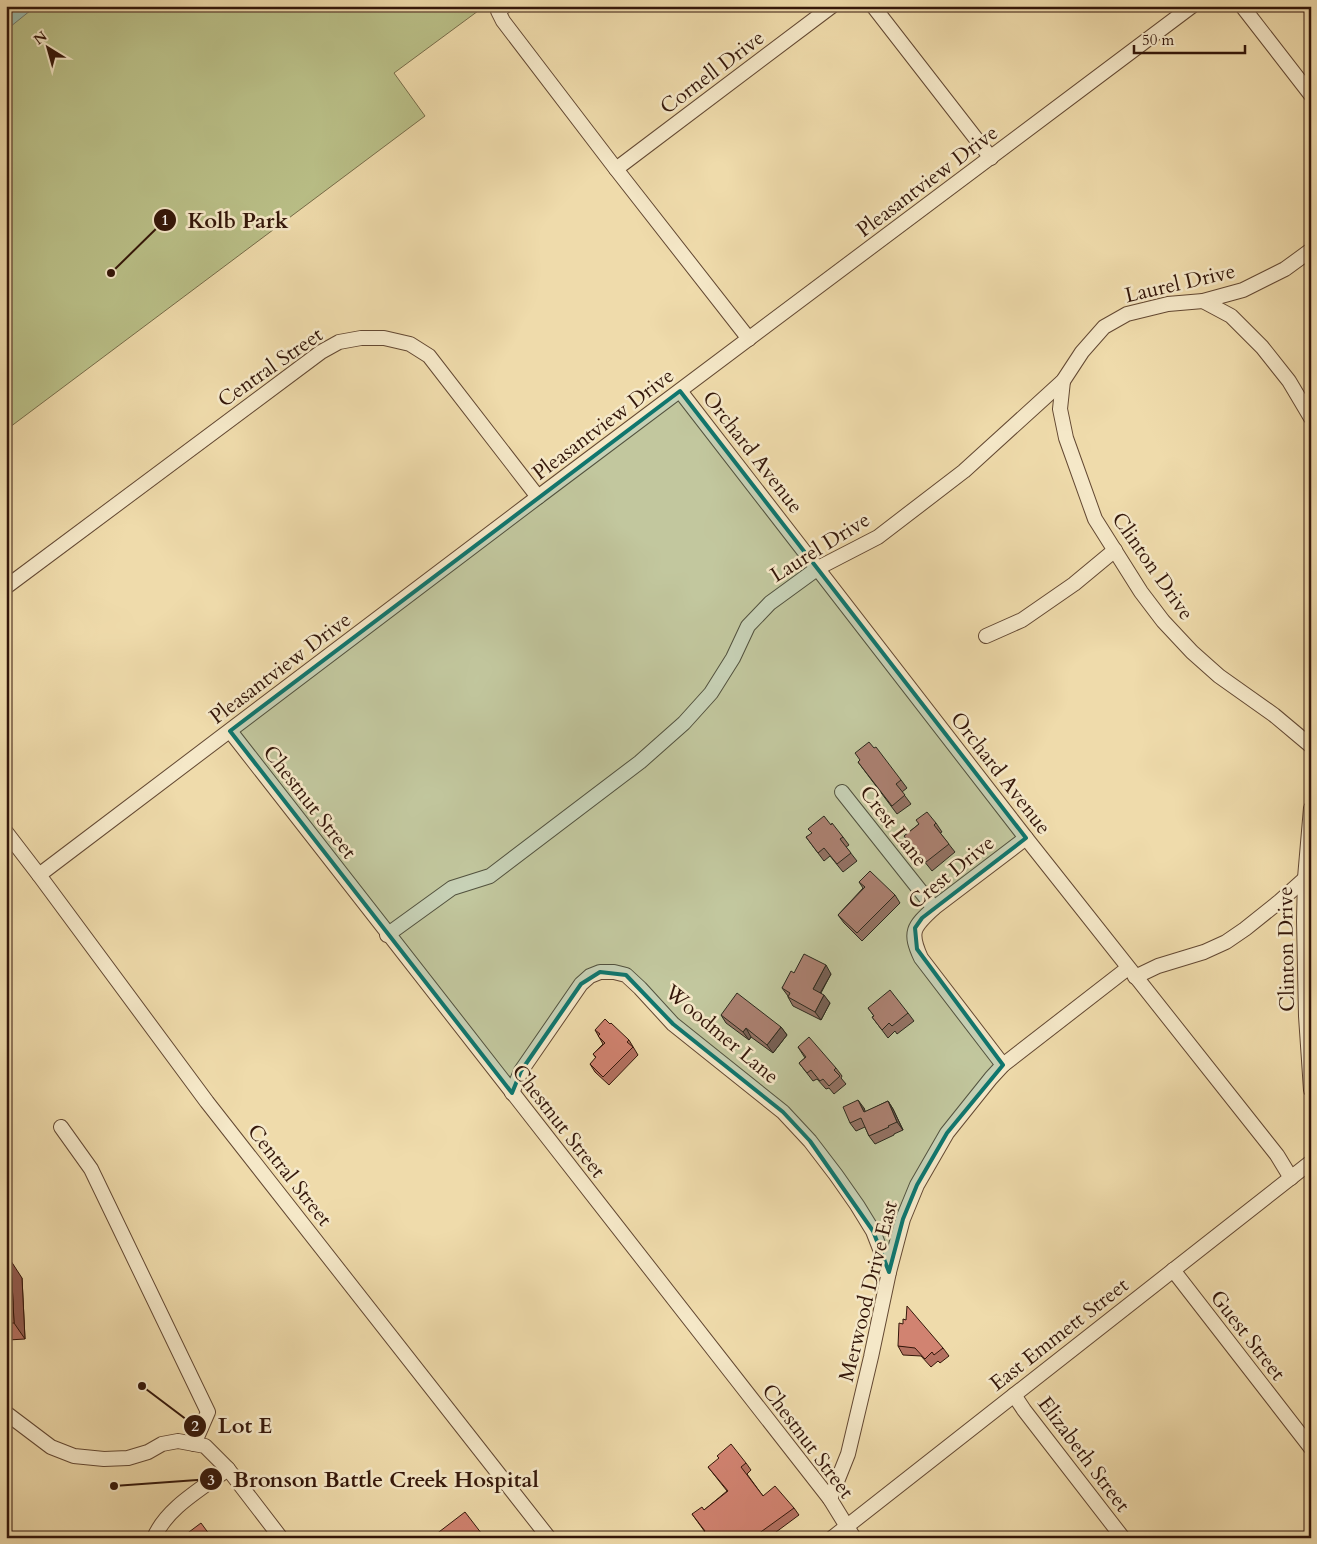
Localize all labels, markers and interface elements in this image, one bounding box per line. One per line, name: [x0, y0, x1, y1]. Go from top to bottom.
north arrow: [22, 22, 72, 72]
scale bar: [1134, 22, 1246, 54]
street label: Cornell Drive: [654, 24, 770, 121]
text: N: [30, 27, 51, 49]
text: 50 m: [1142, 30, 1174, 50]
street label: Pleasantview Drive: [851, 119, 1004, 244]
callout: Kolb Park: [153, 201, 299, 238]
text: Kolb Park: [188, 206, 289, 236]
text: 1: [161, 210, 169, 230]
street label: Laurel Drive: [1122, 257, 1238, 310]
street label: Central Street: [212, 320, 329, 414]
street label: Pleasantview Drive: [527, 362, 680, 487]
street label: Orchard Avenue: [695, 385, 810, 520]
street label: Laurel Drive: [765, 505, 876, 589]
street label: Clinton Drive: [1105, 507, 1200, 626]
street label: Pleasantview Drive: [204, 606, 357, 731]
street label: Orchard Avenue: [943, 706, 1058, 841]
street label: Chestnut Street: [256, 739, 363, 866]
street label: Crest Lane: [853, 780, 935, 873]
street label: Crest Drive: [902, 829, 1001, 916]
street label: Clinton Drive: [1271, 886, 1302, 1012]
street label: Woodmer Lane: [658, 977, 785, 1091]
street label: Chestnut Street: [505, 1058, 612, 1185]
street label: Central Street: [240, 1118, 339, 1233]
street label: Merwood Drive East: [832, 1197, 905, 1385]
street label: East Emmett Street: [984, 1271, 1135, 1398]
street label: Guest Street: [1203, 1284, 1292, 1387]
street label: Chestnut Street: [755, 1378, 861, 1505]
street label: Elizabeth Street: [1031, 1391, 1137, 1518]
callout: Lot E: [183, 1407, 282, 1444]
text: Lot E: [218, 1411, 272, 1441]
text: 2: [191, 1416, 199, 1436]
callout: Bronson Battle Creek Hospital: [198, 1461, 549, 1498]
text: Bronson Battle Creek Hospital: [233, 1465, 539, 1495]
text: 3: [207, 1470, 215, 1490]

